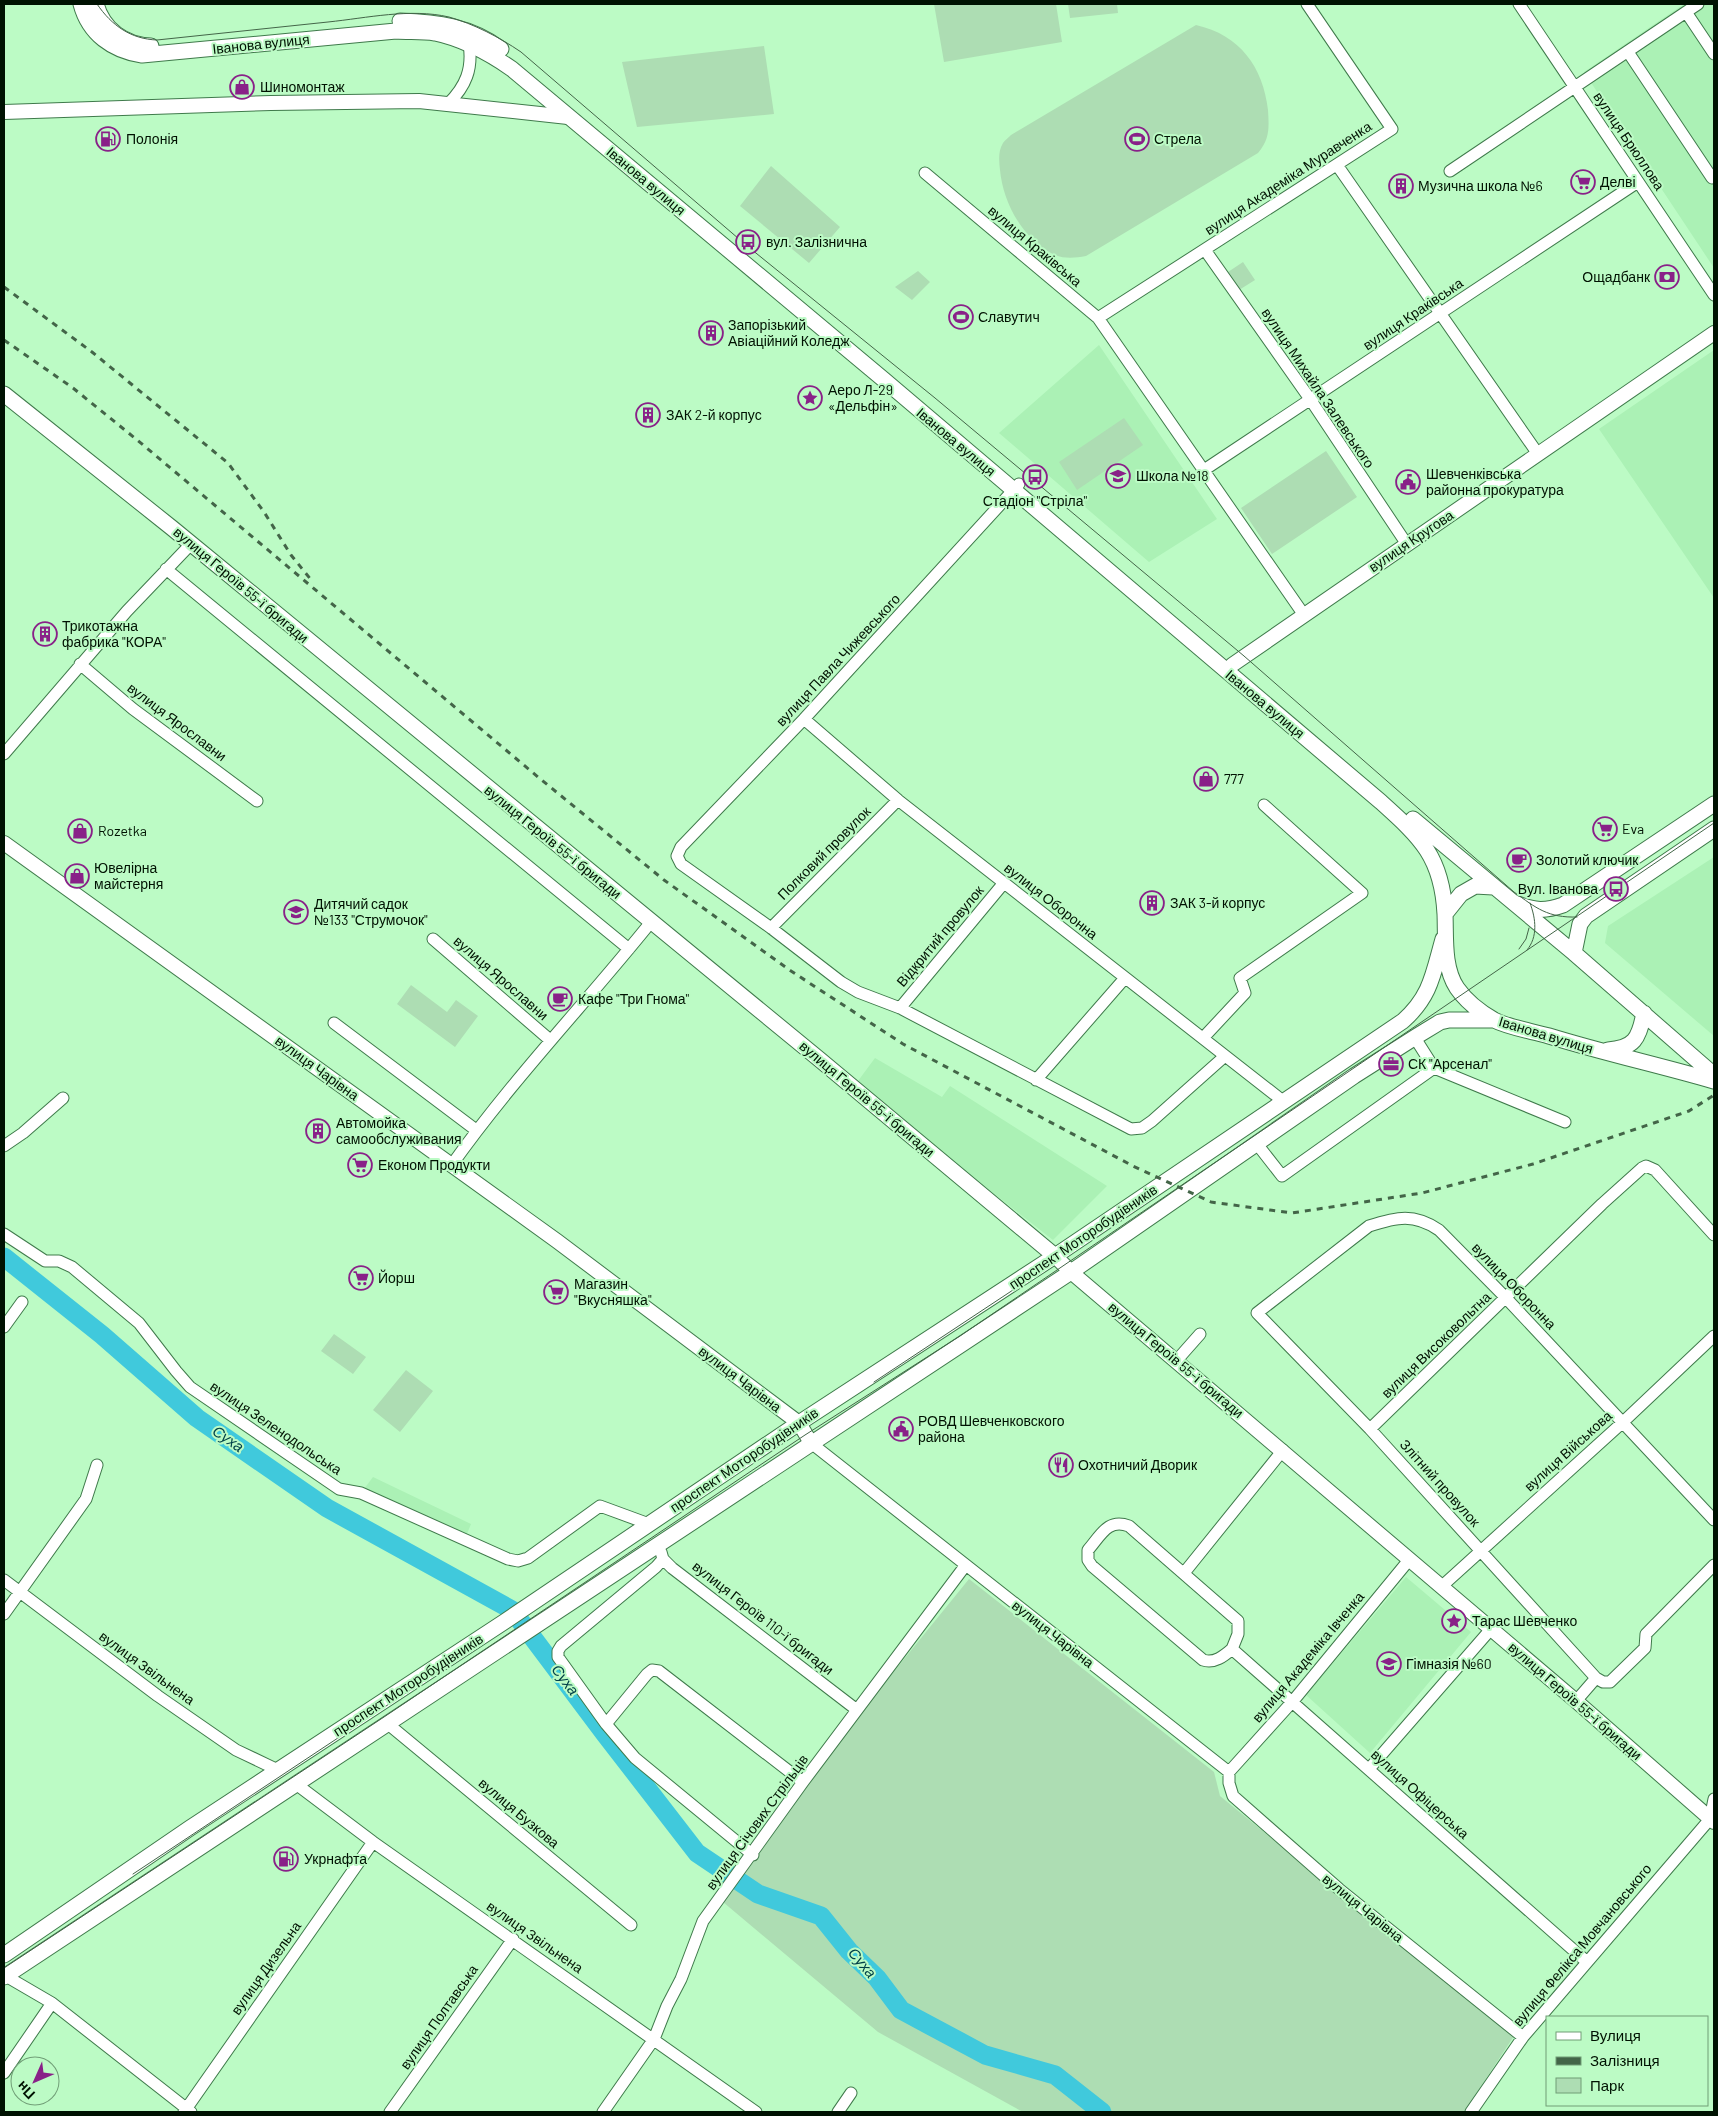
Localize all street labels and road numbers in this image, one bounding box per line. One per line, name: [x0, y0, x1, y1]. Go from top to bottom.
street label: Іванова вулиця: [211, 30, 310, 57]
street label: вулиця Брюллова: [1590, 88, 1669, 193]
street label: вулиця Академіка Муравченка: [1201, 117, 1375, 238]
street label: Іванова вулиця: [603, 143, 689, 219]
street label: вулиця Краківська: [985, 202, 1086, 290]
street label: вулиця Краківська: [1359, 274, 1466, 353]
street label: вулиця Михайла Залевського: [1258, 304, 1379, 471]
street label: Іванова вулиця: [913, 404, 999, 480]
street label: вулиця Кругова: [1365, 506, 1457, 575]
street label: вулиця Героїв 55-ї бригади: [170, 523, 312, 646]
street label: вулиця Павла Чижевського: [772, 590, 903, 729]
street label: Іванова вулиця: [1222, 666, 1308, 742]
street label: вулиця Ярославни: [124, 679, 230, 764]
street label: вулиця Героїв 55-ї бригади: [481, 781, 625, 902]
street label: Полковий провулок: [773, 802, 874, 903]
street label: вулиця Оборонна: [1001, 859, 1102, 942]
street label: Відкритий провулок: [892, 881, 987, 990]
street label: вулиця Ярославни: [451, 932, 552, 1023]
street label: Іванова вулиця: [1497, 1012, 1595, 1057]
street label: вулиця Чарівна: [272, 1032, 363, 1104]
street label: вулиця Героїв 55-ї бригади: [796, 1037, 938, 1160]
street label: проспект Моторобудівників: [1005, 1181, 1160, 1293]
street label: вулиця Оборонна: [1469, 1239, 1560, 1333]
street label: вулиця Високовольтна: [1377, 1288, 1494, 1401]
street label: вулиця Героїв 55-ї бригади: [1105, 1298, 1247, 1421]
street label: вулиця Чарівна: [696, 1342, 785, 1415]
street label: вулиця Зеленодольська: [207, 1377, 345, 1478]
street label: проспект Моторобудівників: [666, 1404, 821, 1516]
street label: вулиця Військова: [1520, 1407, 1615, 1494]
street label: Злітний провулок: [1397, 1436, 1485, 1530]
street label: вулиця Героїв 110-ї бригади: [689, 1557, 837, 1678]
street label: вулиця Академіка Івченка: [1248, 1588, 1367, 1725]
street label: вулиця Чарівна: [1009, 1596, 1098, 1671]
street label: вулиця Звільнена: [96, 1627, 198, 1708]
street label: проспект Моторобудівників: [330, 1630, 486, 1739]
street label: вулиця Героїв 55-ї бригади: [1505, 1638, 1645, 1763]
street label: вулиця Офіцерська: [1368, 1745, 1473, 1842]
street label: вулиця Січових Стрільців: [702, 1751, 811, 1893]
street label: вулиця Бузкова: [476, 1774, 563, 1851]
street label: вулиця Фелікса Мовчановського: [1509, 1860, 1655, 2029]
street label: вулиця Чарівна: [1319, 1870, 1407, 1946]
street label: вулиця Звільнена: [484, 1897, 587, 1976]
street label: вулиця Дизельна: [227, 1918, 304, 2018]
street label: вулиця Полтавська: [396, 1961, 481, 2072]

